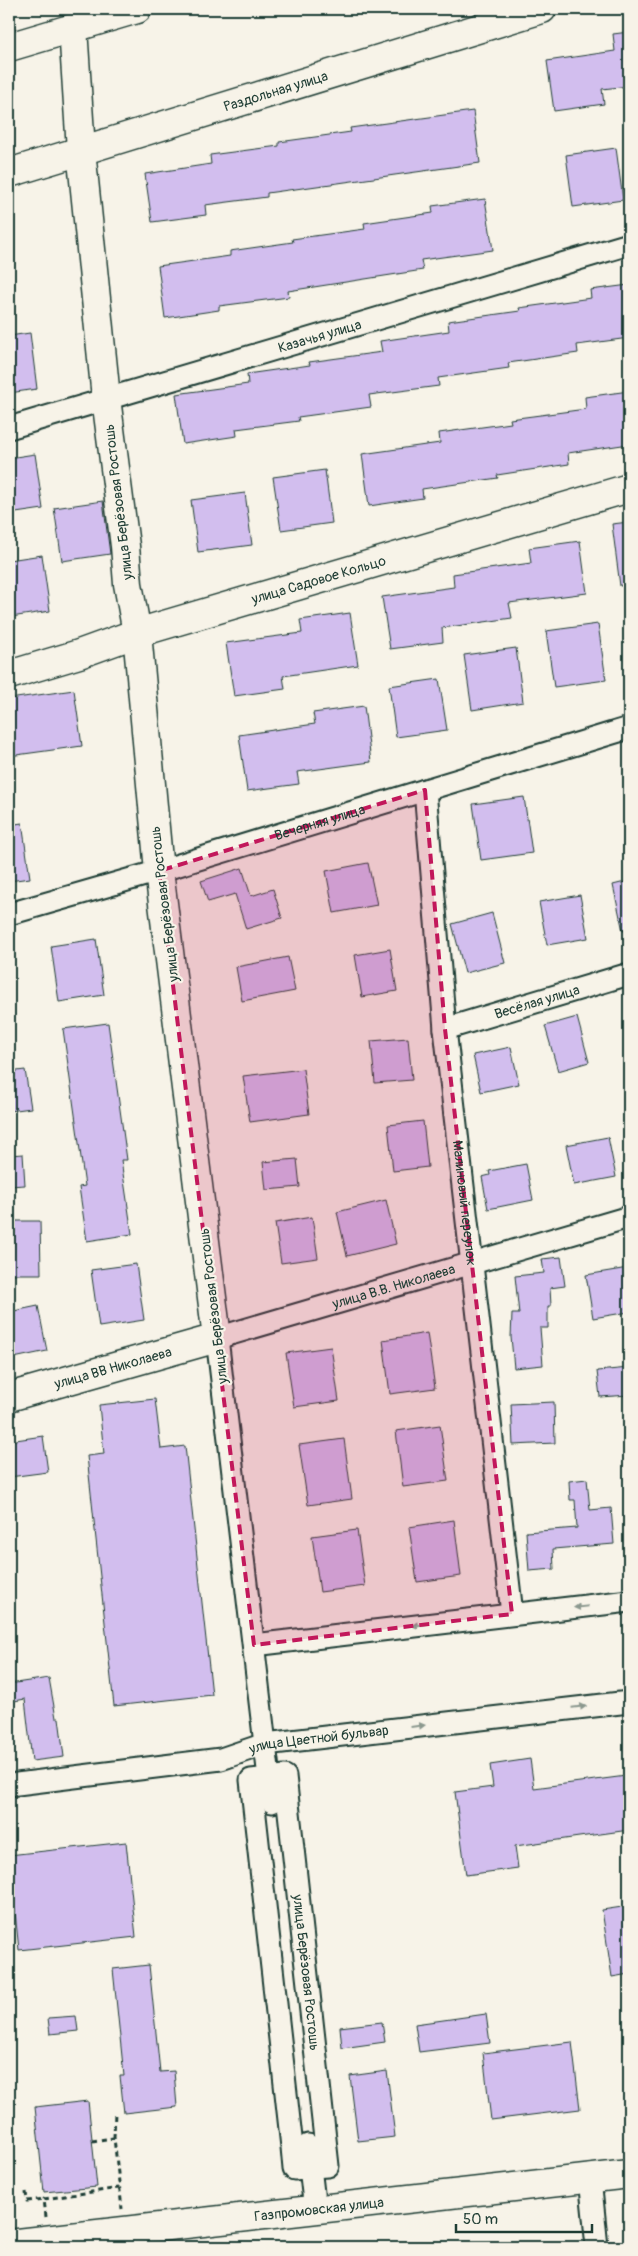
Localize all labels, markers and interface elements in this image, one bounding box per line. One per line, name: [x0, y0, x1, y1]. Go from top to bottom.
street label: Раздольная улица: [222, 67, 330, 115]
street label: Казачья улица: [276, 316, 363, 357]
street label: улица Берёзовая Ростошь: [101, 423, 137, 582]
street label: улица Садовое Кольцо: [249, 552, 388, 608]
street label: Вечерняя улица: [273, 801, 367, 844]
street label: улица Берёзовая Ростошь: [147, 825, 183, 984]
street label: Весёлая улица: [493, 981, 582, 1023]
street label: Малиновый переулок: [449, 1139, 480, 1267]
street label: улица Берёзовая Ростошь: [196, 1227, 232, 1386]
street label: улица В.В. Николаева: [329, 1261, 457, 1313]
street label: улица ВВ Николаева: [52, 1343, 174, 1393]
one-way arrow: [572, 1603, 588, 1611]
one-way arrow: [411, 1621, 427, 1629]
one-way arrow: [571, 1703, 587, 1711]
one-way arrow: [410, 1721, 426, 1729]
street label: улица Цветной бульвар: [246, 1722, 390, 1758]
street label: улица Берёзовая Ростошь: [289, 1893, 323, 2052]
street label: Газпромовская улица: [253, 2194, 385, 2225]
scale bar: [456, 2201, 592, 2233]
text: 50 m: [463, 2210, 498, 2229]

